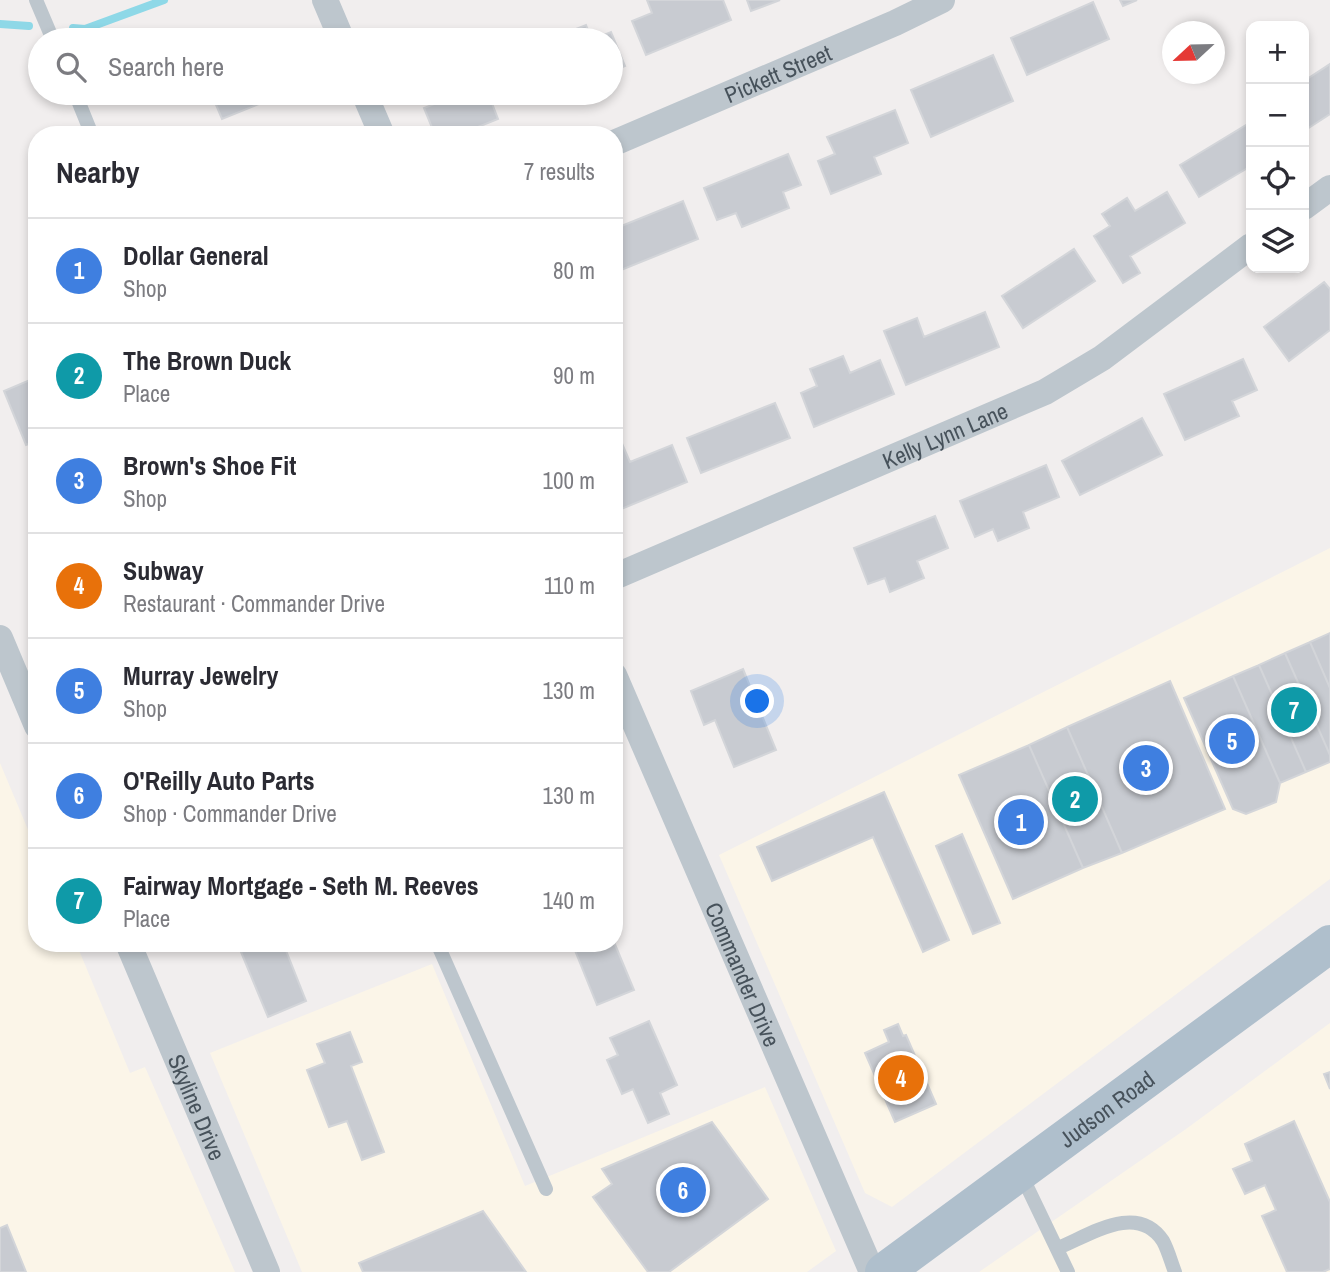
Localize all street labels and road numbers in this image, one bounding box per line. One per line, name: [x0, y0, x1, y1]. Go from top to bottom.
street label: Pickett Street: [719, 37, 836, 110]
street label: Kelly Lynn Lane: [877, 394, 1012, 476]
street label: Commander Drive: [699, 897, 788, 1051]
street label: Skyline Drive: [161, 1049, 233, 1165]
street label: Judson Road: [1052, 1063, 1160, 1154]

